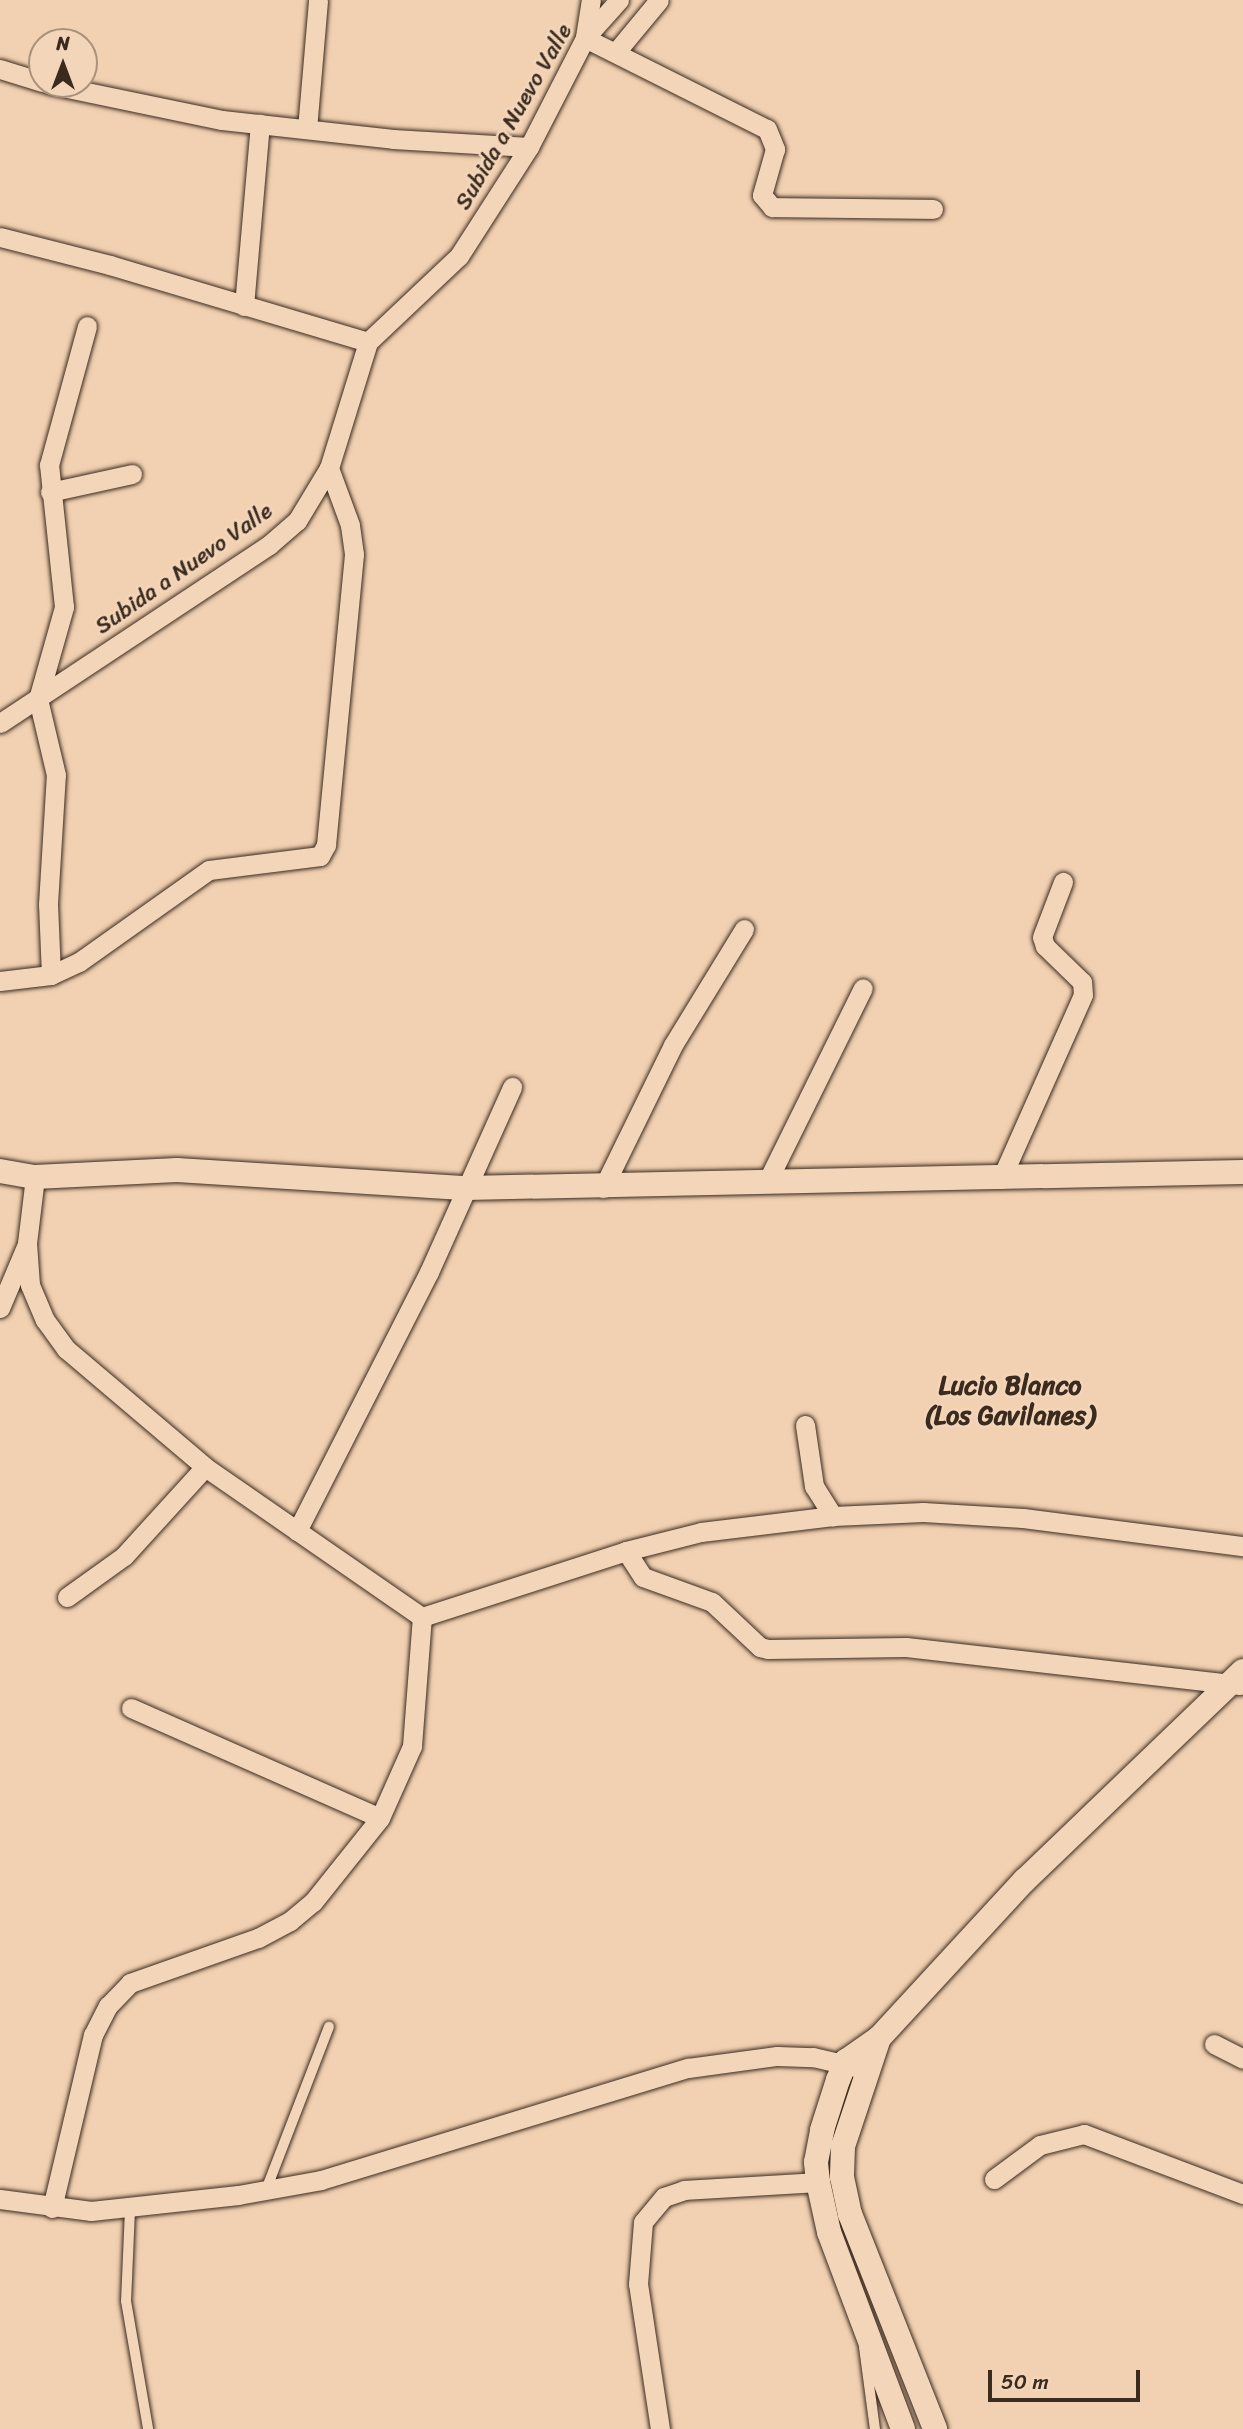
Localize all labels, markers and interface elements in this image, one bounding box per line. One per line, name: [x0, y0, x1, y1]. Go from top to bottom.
street label: Subida a Nuevo Valle: [450, 19, 578, 215]
text: N: [56, 27, 70, 60]
north arrow: [28, 28, 98, 98]
street label: Subida a Nuevo Valle: [90, 498, 278, 640]
district label: Lucio Blanco (Los Gavilanes): [925, 1370, 1095, 1432]
scale bar: [991, 2356, 1143, 2400]
text: 50 m: [1001, 2363, 1049, 2401]

